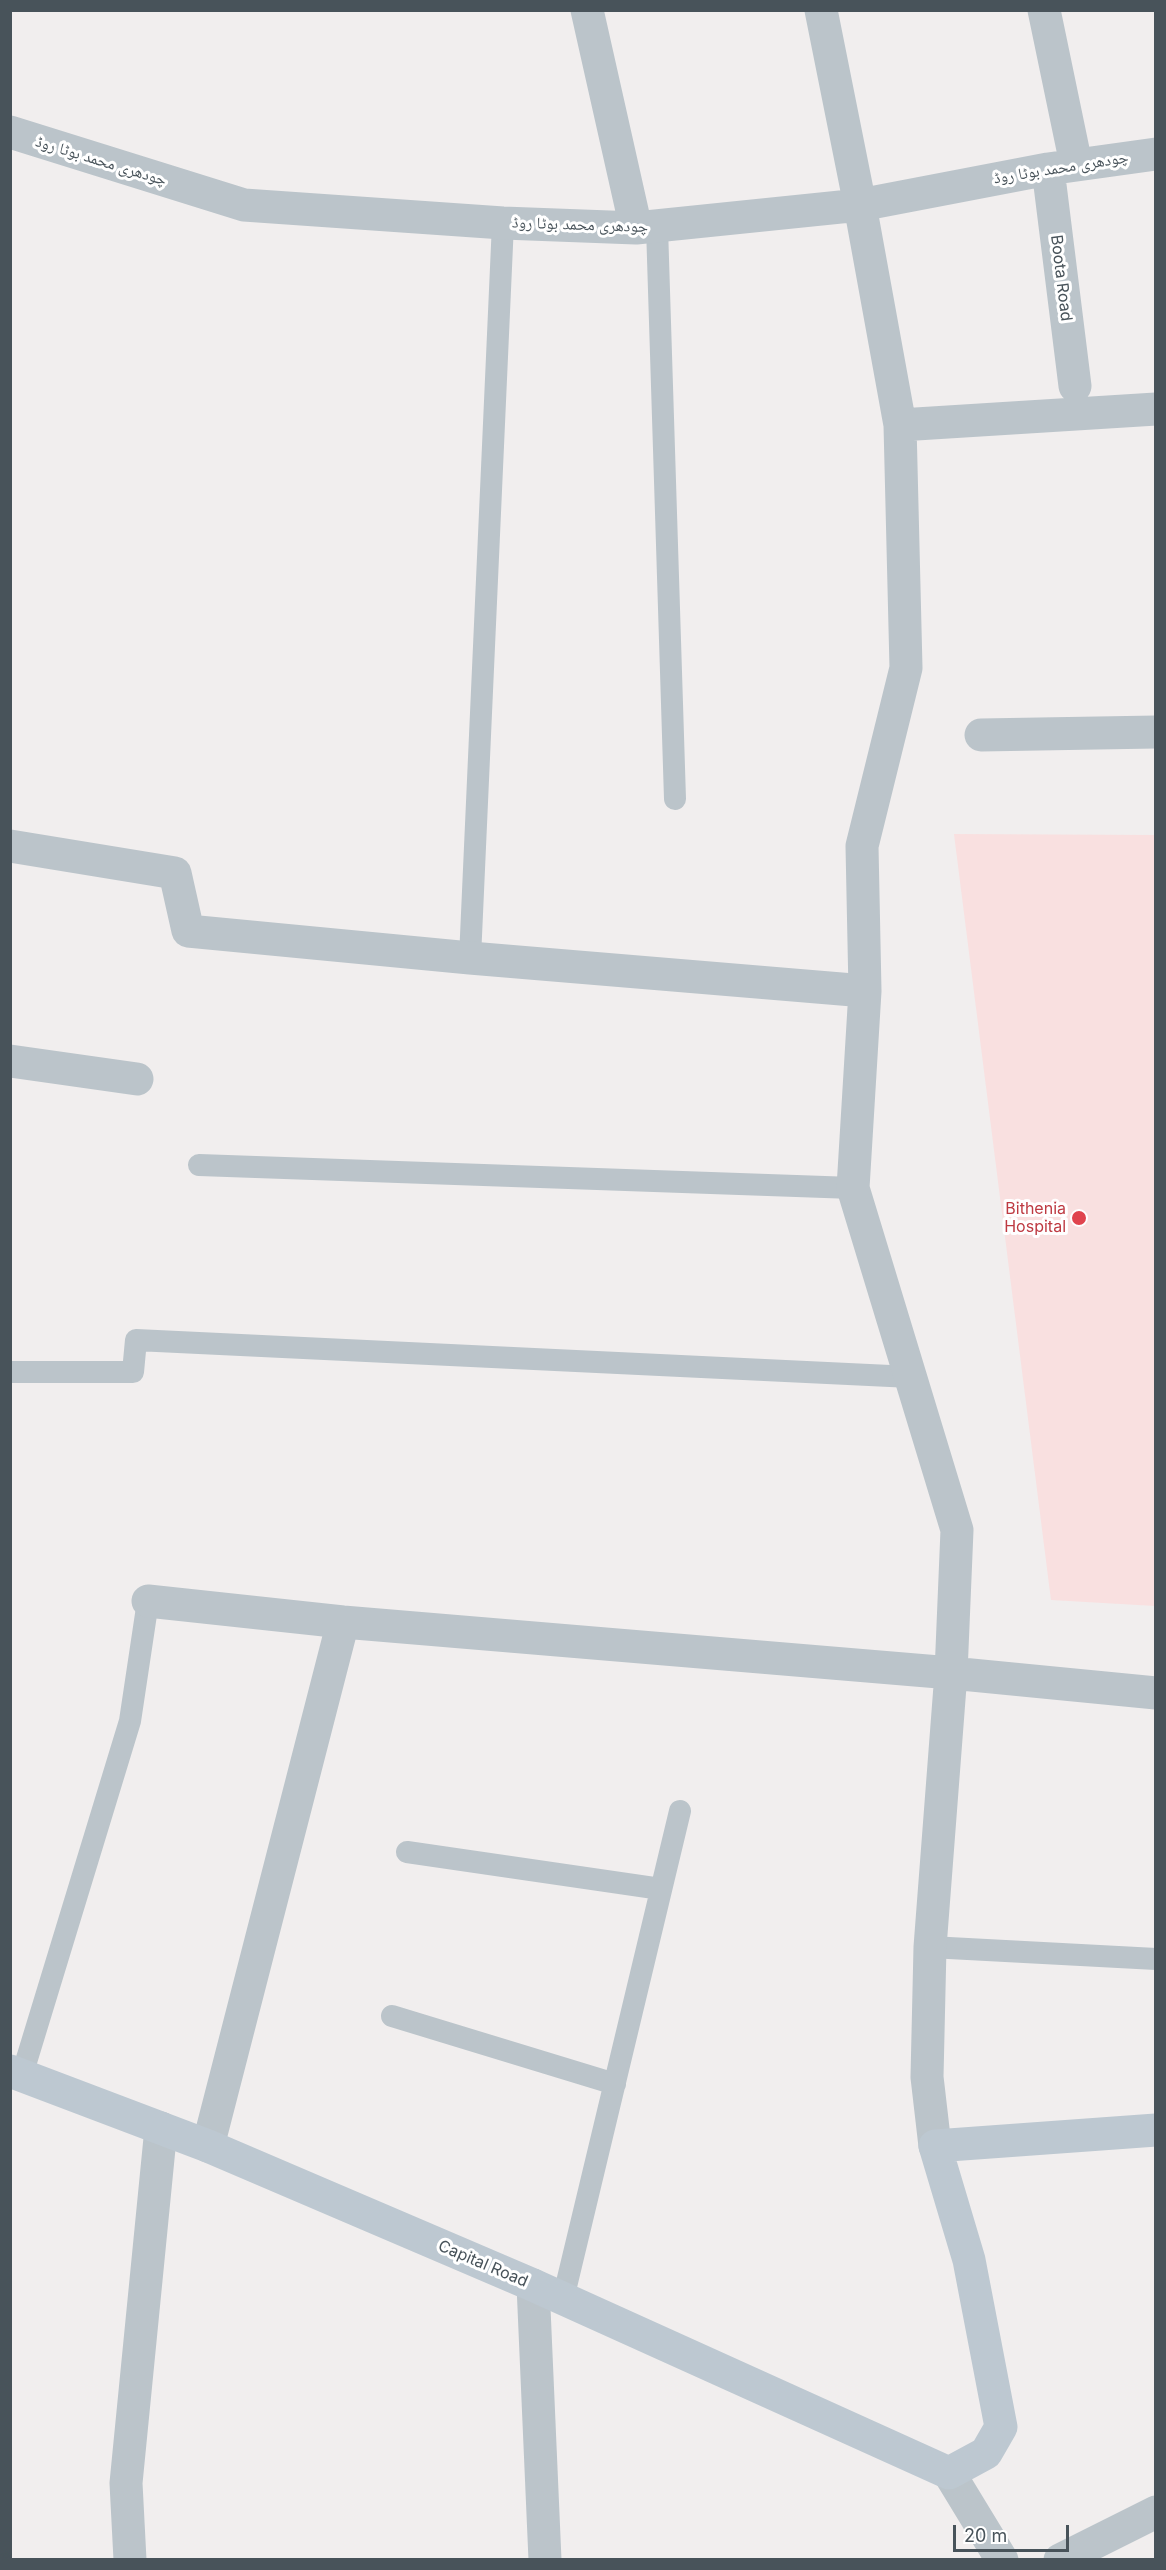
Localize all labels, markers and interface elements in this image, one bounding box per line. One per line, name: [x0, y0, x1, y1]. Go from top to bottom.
street label: چودھری محمد بوٹا روڈ: [33, 132, 169, 190]
street label: چودھری محمد بوٹا روڈ: [992, 148, 1130, 188]
street label: چودھری محمد بوٹا روڈ: [512, 213, 648, 237]
street label: Boota Road: [1046, 234, 1076, 322]
place label: Bithenia Hospital: [1004, 1199, 1066, 1237]
marker: Bithenia Hospital: [1070, 1209, 1088, 1227]
street label: Capital Road: [435, 2236, 531, 2292]
scale bar: [956, 2513, 1072, 2551]
text: 20 m: [964, 2525, 1007, 2546]

